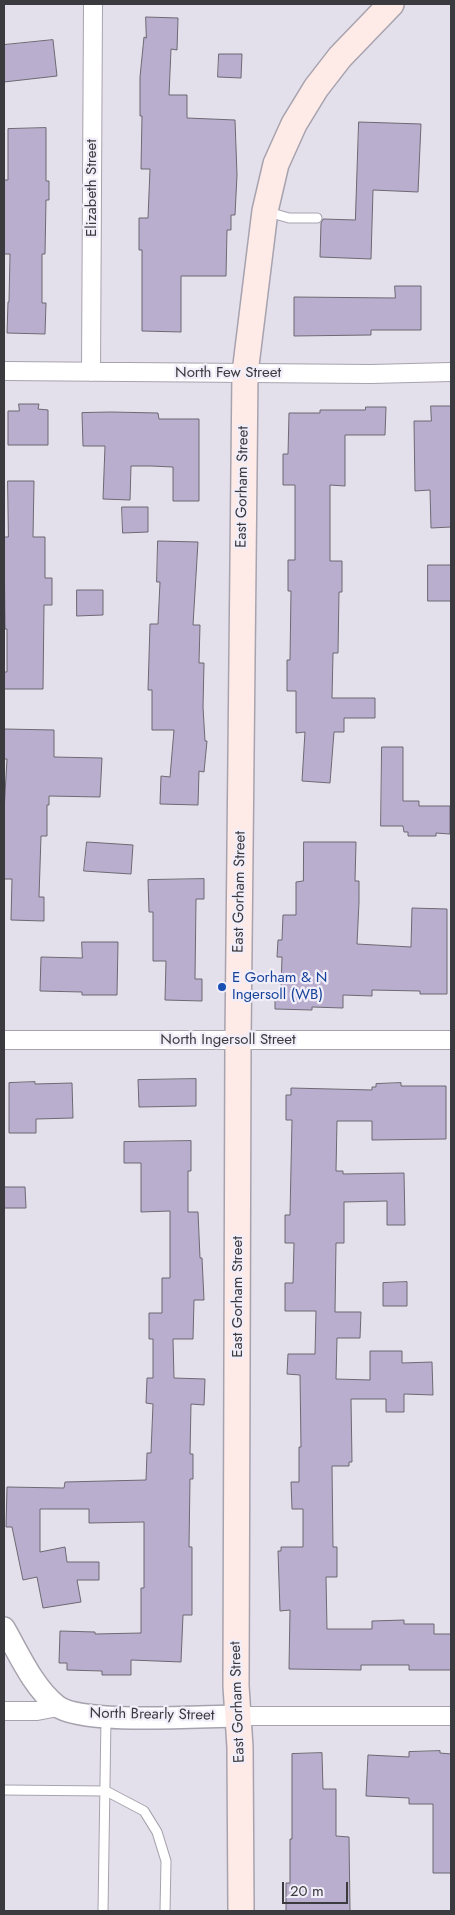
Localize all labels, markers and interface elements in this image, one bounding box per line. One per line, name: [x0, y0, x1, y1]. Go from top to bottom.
street label: Elizabeth Street: [83, 139, 101, 237]
street label: North Few Street: [175, 364, 281, 382]
street label: East Gorham Street: [233, 426, 253, 548]
street label: East Gorham Street: [230, 831, 250, 953]
place label: E Gorham & N Ingersoll (WB): [232, 969, 327, 1004]
marker: E Gorham & N Ingersoll (WB): [216, 981, 228, 993]
street label: North Ingersoll Street: [160, 1031, 296, 1049]
street label: East Gorham Street: [229, 1236, 247, 1358]
street label: East Gorham Street: [227, 1641, 249, 1763]
street label: North Brearly Street: [90, 1705, 214, 1725]
scale bar: [285, 1872, 351, 1904]
text: 20 m: [290, 1880, 324, 1902]

